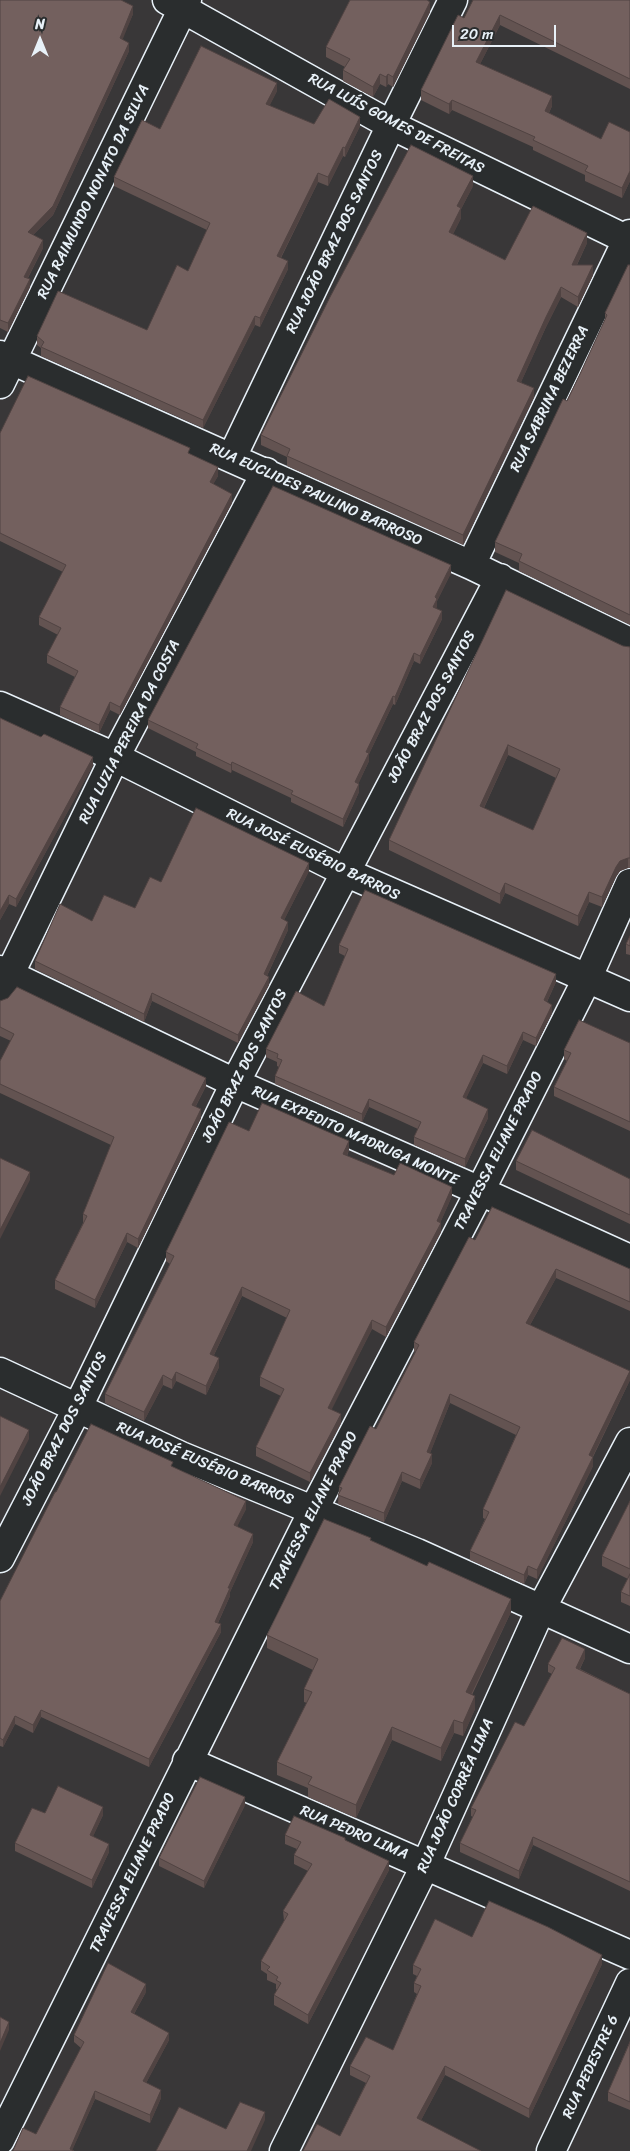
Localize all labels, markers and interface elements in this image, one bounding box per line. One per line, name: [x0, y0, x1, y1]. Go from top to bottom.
text: N: [35, 12, 45, 37]
north arrow: [15, 15, 65, 65]
scale bar: [455, 15, 559, 47]
text: 20 m: [460, 21, 494, 47]
street label: RUA LUÍS GOMES DE FREITAS: [305, 70, 487, 178]
street label: RUA RAIMUNDO NONATO DA SILVA: [34, 82, 154, 302]
street label: RUA JOÃO BRAZ DOS SANTOS: [283, 147, 387, 337]
street label: RUA SABRINA BEZERRA: [507, 323, 593, 475]
street label: RUA EUCLIDES PAULINO BARROSO: [207, 440, 425, 550]
street label: JOÃO BRAZ DOS SANTOS: [384, 628, 480, 786]
street label: RUA LUZIA PEREIRA DA COSTA: [76, 637, 184, 827]
street label: RUA JOSÉ EUSÉBIO BARROS: [223, 805, 403, 905]
street label: JOÃO BRAZ DOS SANTOS: [198, 986, 292, 1146]
street label: TRAVESSA ELIANE PRADO: [451, 1068, 547, 1234]
street label: RUA EXPEDITO MADRUGA MONTE: [249, 1082, 461, 1190]
street label: JOÃO BRAZ DOS SANTOS: [18, 1349, 112, 1509]
street label: RUA JOSÉ EUSÉBIO BARROS: [114, 1418, 296, 1510]
street label: TRAVESSA ELIANE PRADO: [266, 1428, 362, 1594]
street label: RUA JOÃO CORRÊA LIMA: [414, 1716, 498, 1876]
street label: TRAVESSA ELIANE PRADO: [86, 1790, 180, 1956]
street label: RUA PEDRO LIMA: [297, 1802, 411, 1864]
street label: RUA PEDESTRE 6: [559, 2012, 623, 2122]

